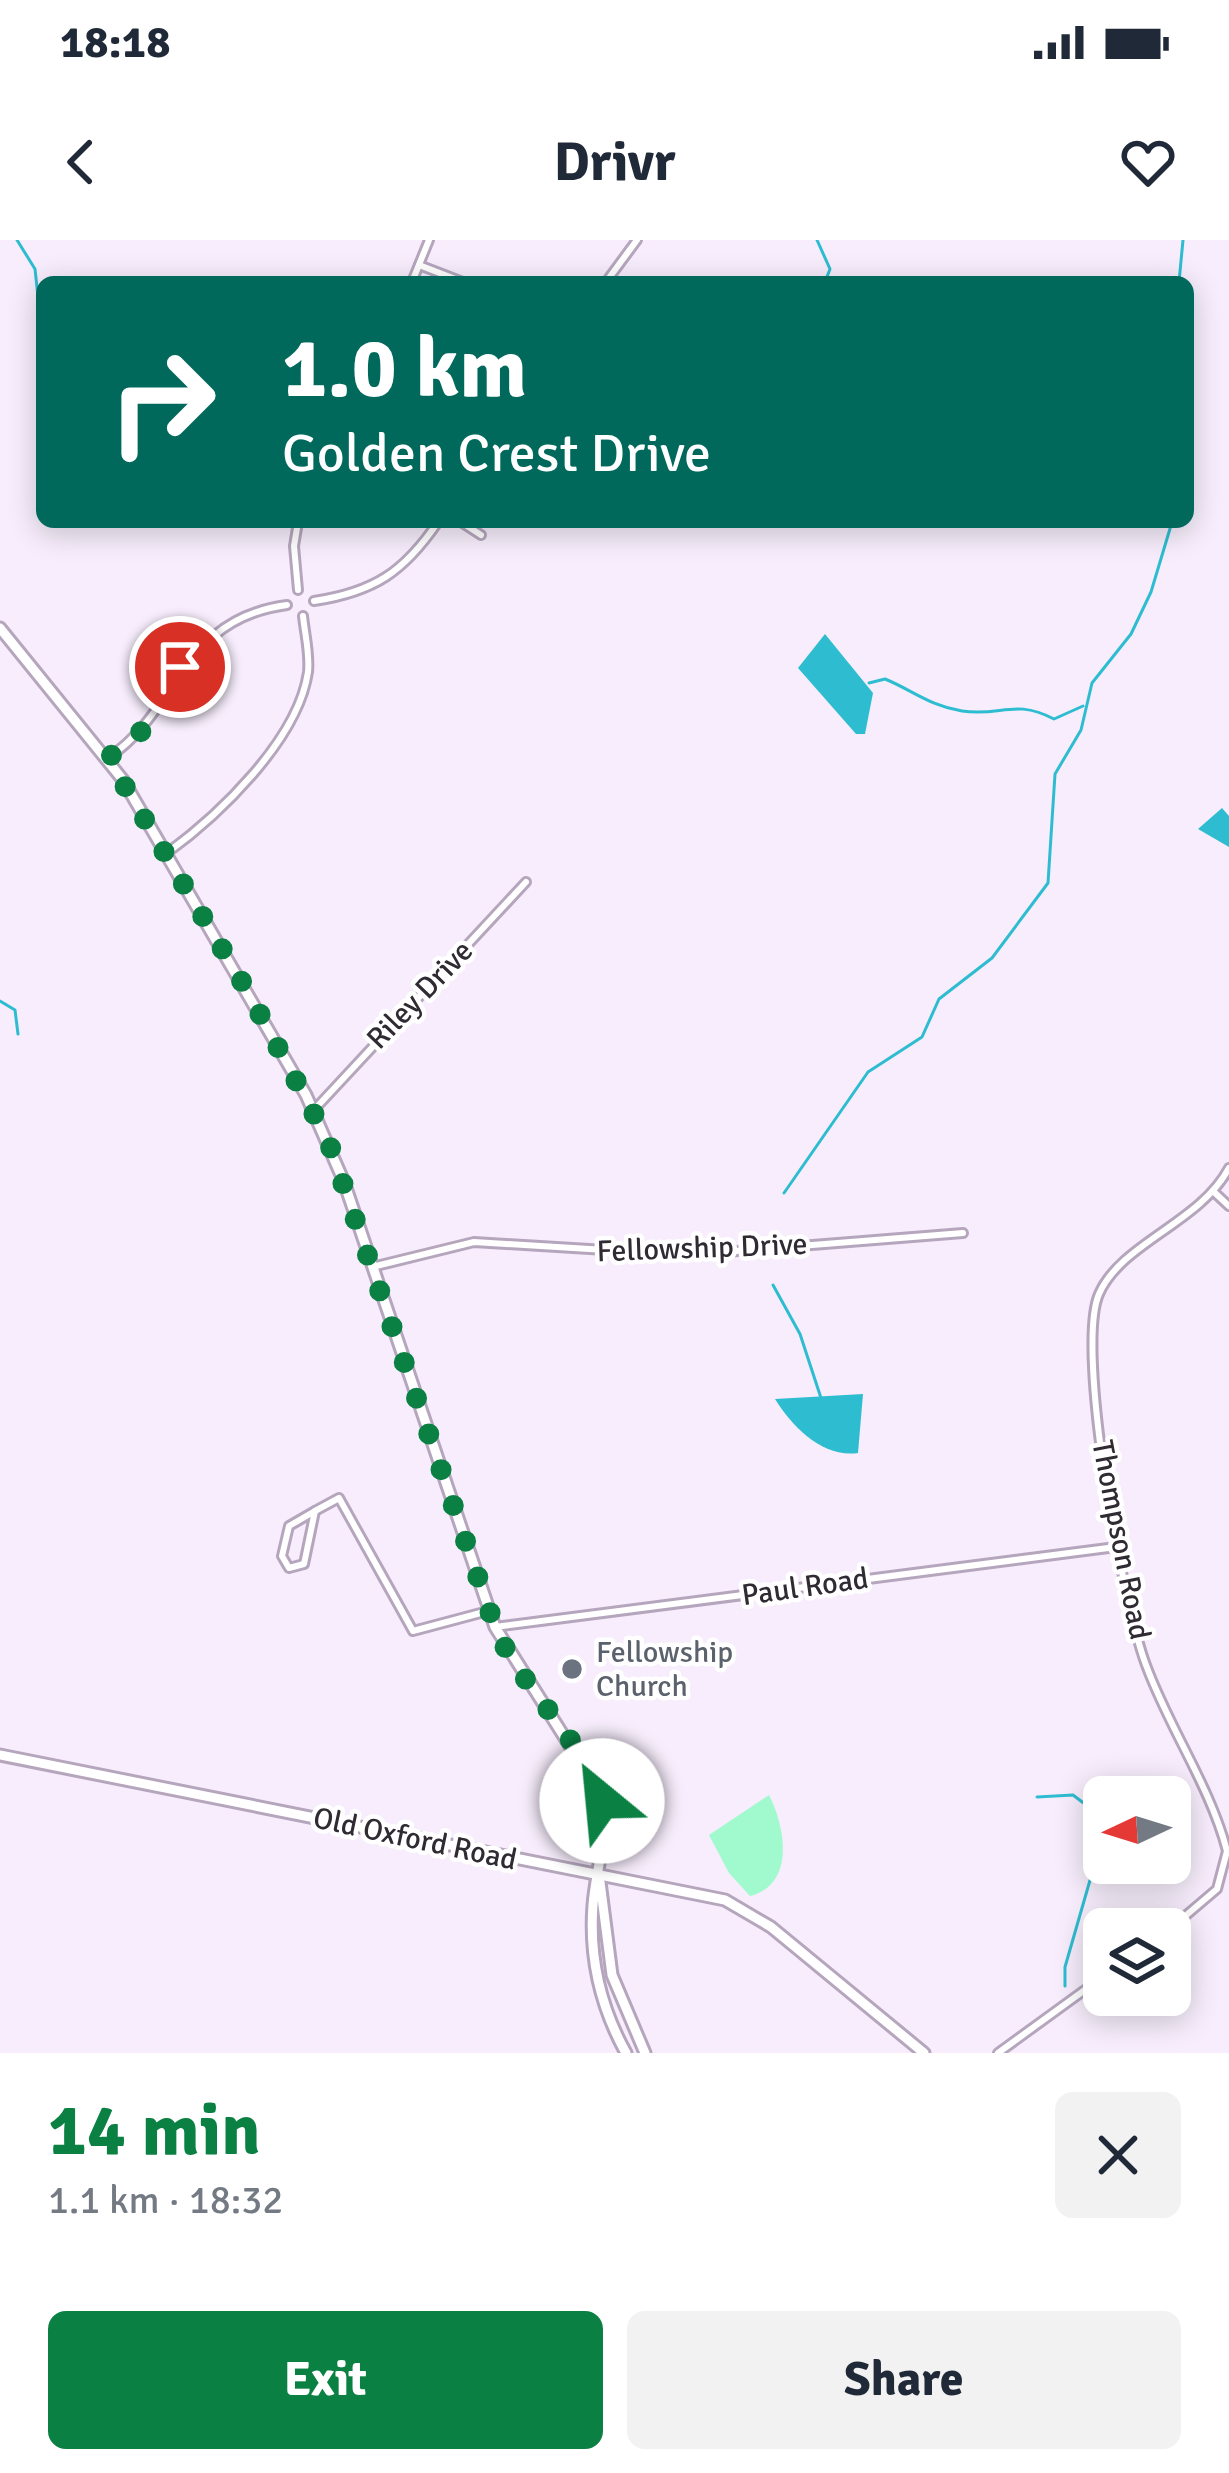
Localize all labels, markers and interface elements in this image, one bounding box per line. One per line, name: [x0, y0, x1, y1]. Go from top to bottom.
text: 18:18: [60, 15, 170, 70]
icon: back: [48, 129, 114, 195]
text: Drivr: [554, 129, 675, 196]
icon: heart: [1115, 129, 1181, 195]
text: 1.0 km: [282, 317, 527, 421]
icon: right: [84, 324, 240, 480]
text: Golden Crest Drive: [282, 420, 711, 487]
pin: [129, 616, 231, 718]
icon: arrive: [147, 634, 213, 700]
street label: Riley Drive: [359, 933, 481, 1057]
street label: Fellowship Drive: [596, 1226, 808, 1270]
street label: Thompson Road: [1084, 1437, 1158, 1643]
street label: Paul Road: [739, 1560, 871, 1614]
place label: Fellowship Church: [596, 1634, 733, 1705]
marker: Fellowship Church: [559, 1656, 585, 1682]
position arrow: [539, 1738, 665, 1864]
north arrow: [1083, 1776, 1191, 1884]
map controls: [1083, 1776, 1191, 2016]
street label: Old Oxford Road: [310, 1799, 520, 1879]
button: layers: [1083, 1908, 1191, 2016]
text: 14 min: [48, 2086, 261, 2175]
button: close: [1055, 2092, 1181, 2218]
text: 1.1 km · 18:32: [48, 2176, 283, 2224]
button: Exit: [48, 2311, 603, 2449]
button: Share: [627, 2311, 1181, 2449]

